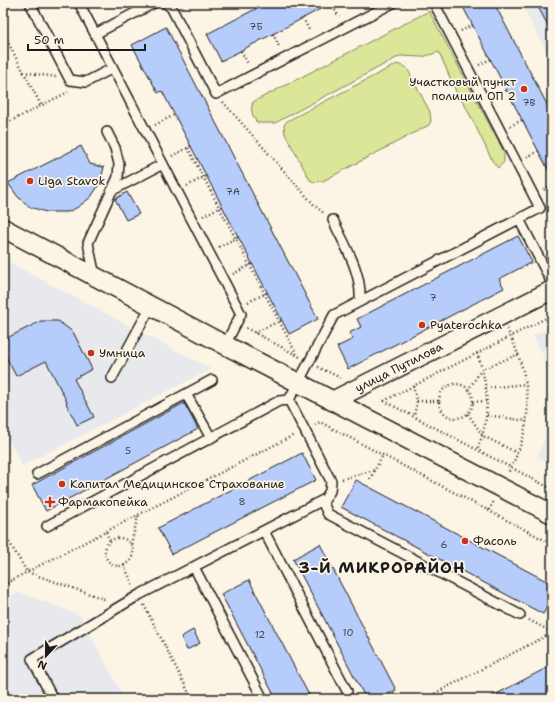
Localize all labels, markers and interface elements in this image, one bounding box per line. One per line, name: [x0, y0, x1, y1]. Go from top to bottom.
house number: 7Б: [249, 20, 263, 33]
scale bar: [28, 26, 145, 52]
text: 50 m: [34, 32, 64, 48]
place label: Участковый пункт полиции ОП 2: [409, 74, 517, 104]
marker: Участковый пункт полиции ОП 2: [519, 84, 529, 94]
house number: 7В: [523, 96, 536, 109]
place label: Liga Stavok: [38, 173, 105, 189]
marker: Liga Stavok: [25, 176, 35, 186]
house number: 7А: [226, 185, 240, 198]
house number: 7: [430, 291, 437, 304]
place label: Pyaterochka: [430, 317, 502, 333]
marker: Pyaterochka: [417, 320, 427, 330]
street label: улица Путилова: [352, 338, 446, 396]
place label: Умница: [99, 345, 146, 361]
marker: Умница: [86, 348, 96, 358]
house number: 5: [125, 444, 131, 457]
place label: Капитал Медицинское Страхование: [70, 476, 285, 492]
marker: Капитал Медицинское Страхование: [57, 479, 67, 489]
place label: Фармакопейка: [58, 494, 148, 510]
house number: 8: [239, 495, 246, 508]
marker: Фармакопейка: [45, 497, 55, 507]
place label: Фасоль: [473, 533, 517, 549]
marker: Фасоль: [460, 536, 470, 546]
house number: 6: [441, 538, 448, 551]
district label: 3-Й МИКРОРАЙОН: [299, 557, 465, 578]
house number: 10: [343, 626, 353, 639]
house number: 12: [255, 628, 265, 641]
north arrow: [26, 636, 66, 676]
text: N: [35, 656, 49, 673]

